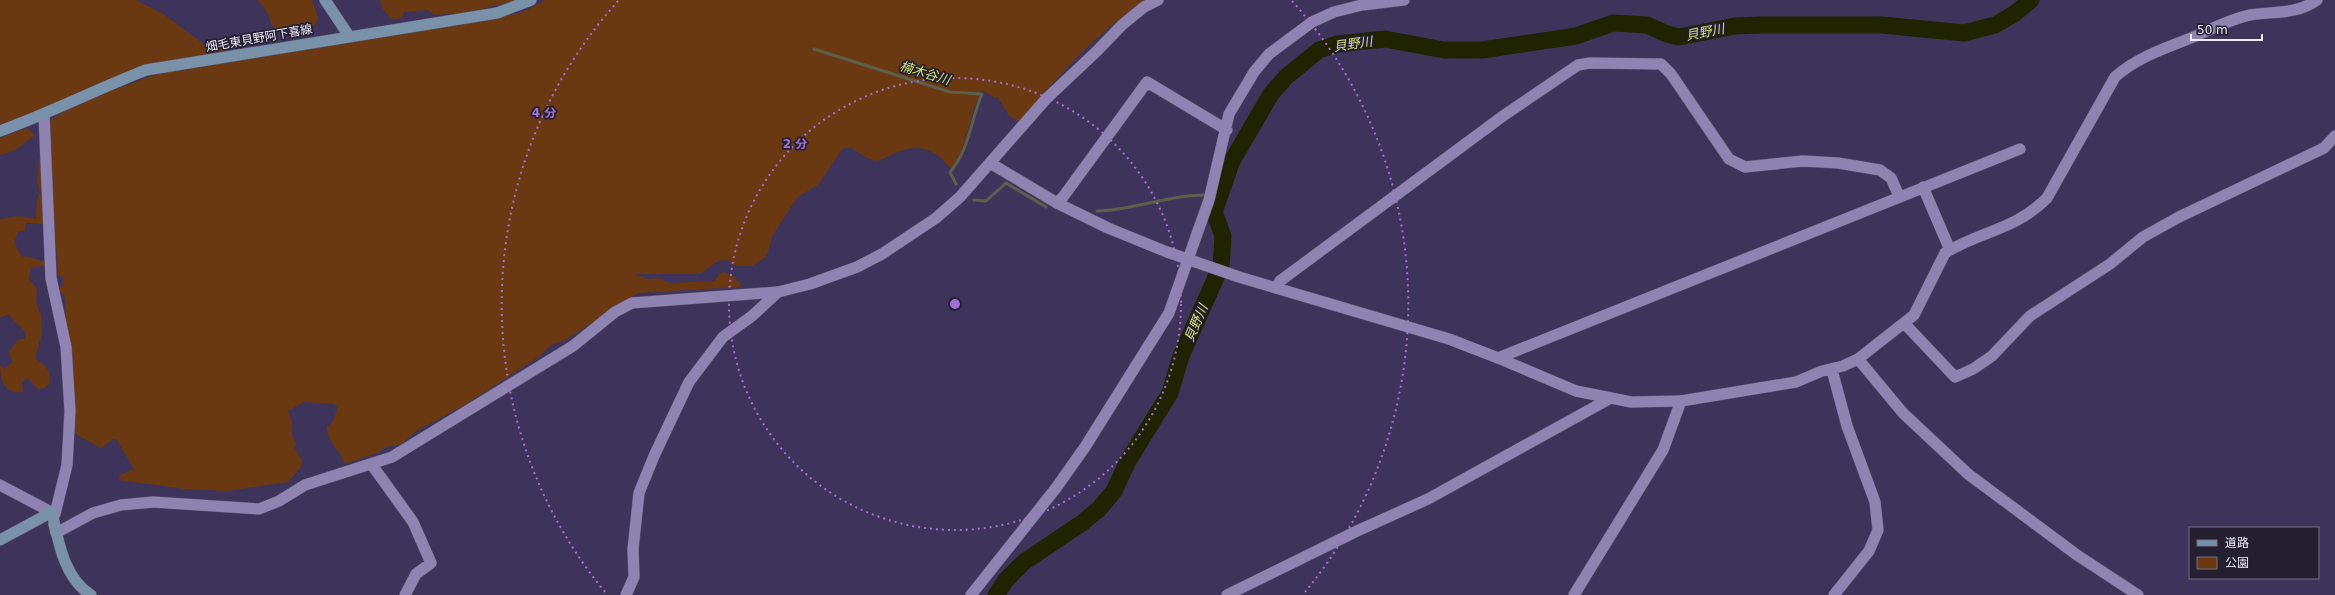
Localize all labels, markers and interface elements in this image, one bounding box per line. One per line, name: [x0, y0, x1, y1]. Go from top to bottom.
scale bar: [2191, 16, 2262, 42]
water label: 貝野川: [1684, 21, 1728, 43]
street label: 畑毛東貝野阿下喜線: [205, 22, 313, 54]
text: 50 m: [2197, 23, 2228, 37]
water label: 貝野川: [1333, 34, 1375, 54]
water label: 楠木谷川: [898, 58, 954, 88]
text: 4 分: [532, 106, 556, 120]
text: 2 分: [783, 137, 807, 151]
centre of rings: [948, 297, 962, 311]
water label: 貝野川: [1181, 300, 1211, 344]
legend: [2189, 527, 2319, 579]
text: 道路: [2225, 536, 2249, 550]
text: 公園: [2225, 556, 2249, 570]

